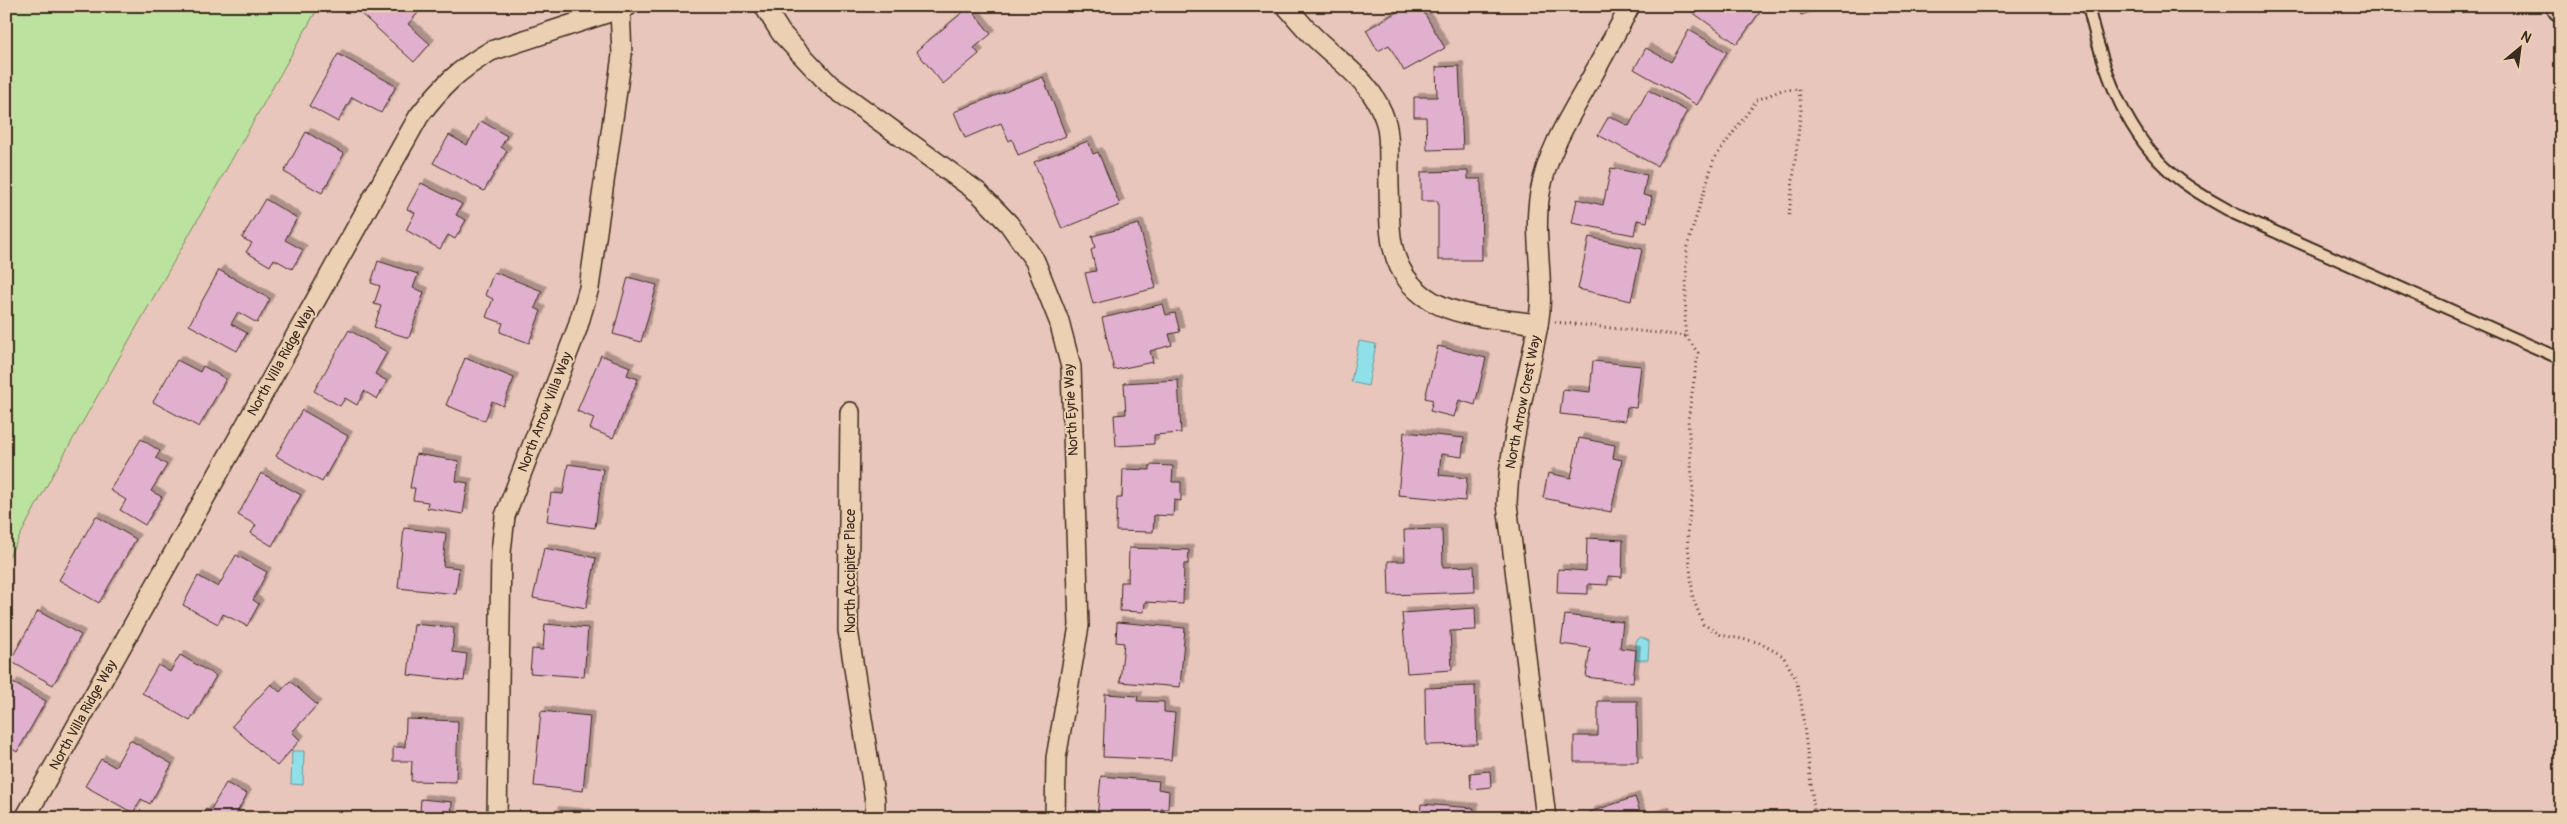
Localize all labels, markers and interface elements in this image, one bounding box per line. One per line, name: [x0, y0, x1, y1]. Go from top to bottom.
north arrow: [2494, 22, 2544, 72]
text: N: [2518, 27, 2534, 47]
street label: North Villa Ridge Way: [244, 303, 318, 419]
street label: North Arrow Crest Way: [1502, 334, 1544, 470]
street label: North Arrow Villa Way: [514, 349, 576, 475]
street label: North Eyrie Way: [1060, 363, 1082, 457]
street label: North Accipiter Place: [842, 509, 859, 633]
street label: North Villa Ridge Way: [46, 657, 120, 773]

